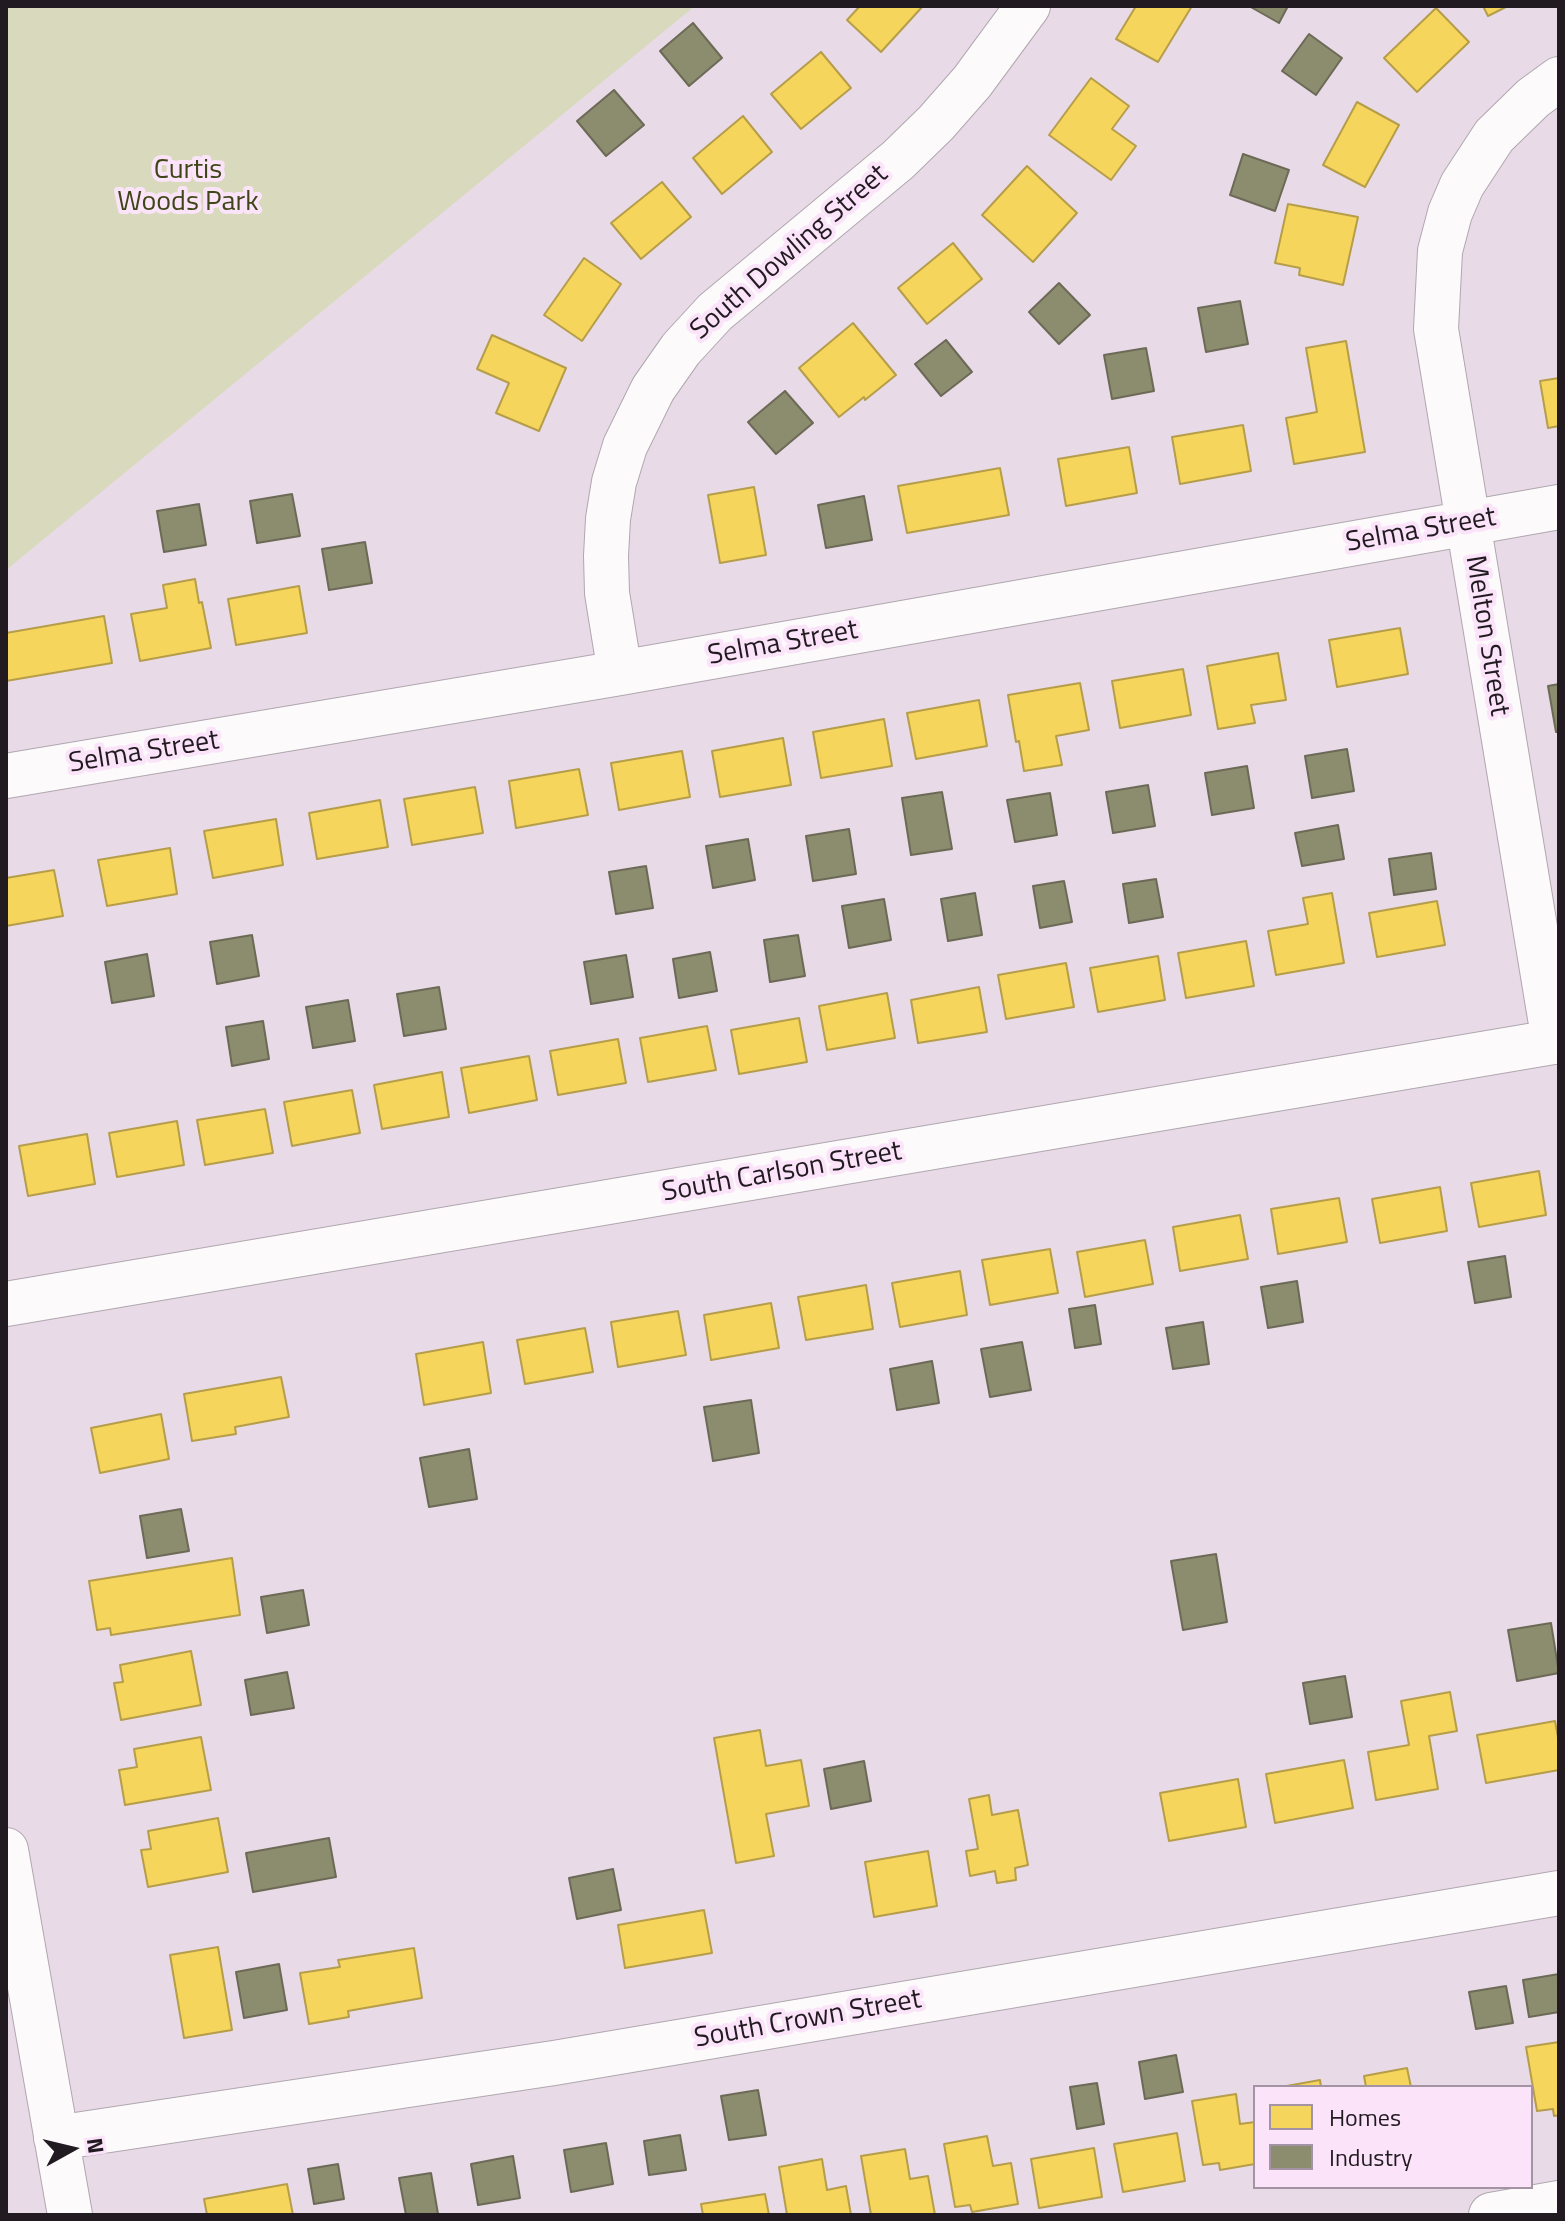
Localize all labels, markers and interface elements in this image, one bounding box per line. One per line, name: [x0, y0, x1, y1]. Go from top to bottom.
park label: Curtis Woods Park: [117, 154, 259, 220]
street label: South Dowling Street: [685, 158, 895, 348]
street label: Selma Street: [1343, 501, 1499, 561]
street label: Melton Street: [1457, 553, 1515, 719]
street label: Selma Street: [705, 614, 861, 674]
street label: Selma Street: [67, 725, 221, 781]
street label: South Carlson Street: [660, 1135, 904, 1211]
street label: South Crown Street: [692, 1984, 924, 2056]
legend: [1253, 2085, 1533, 2189]
text: Homes: [1329, 2099, 1401, 2135]
north arrow: [32, 2109, 112, 2189]
text: N: [78, 2136, 114, 2156]
text: Industry: [1329, 2139, 1413, 2175]

